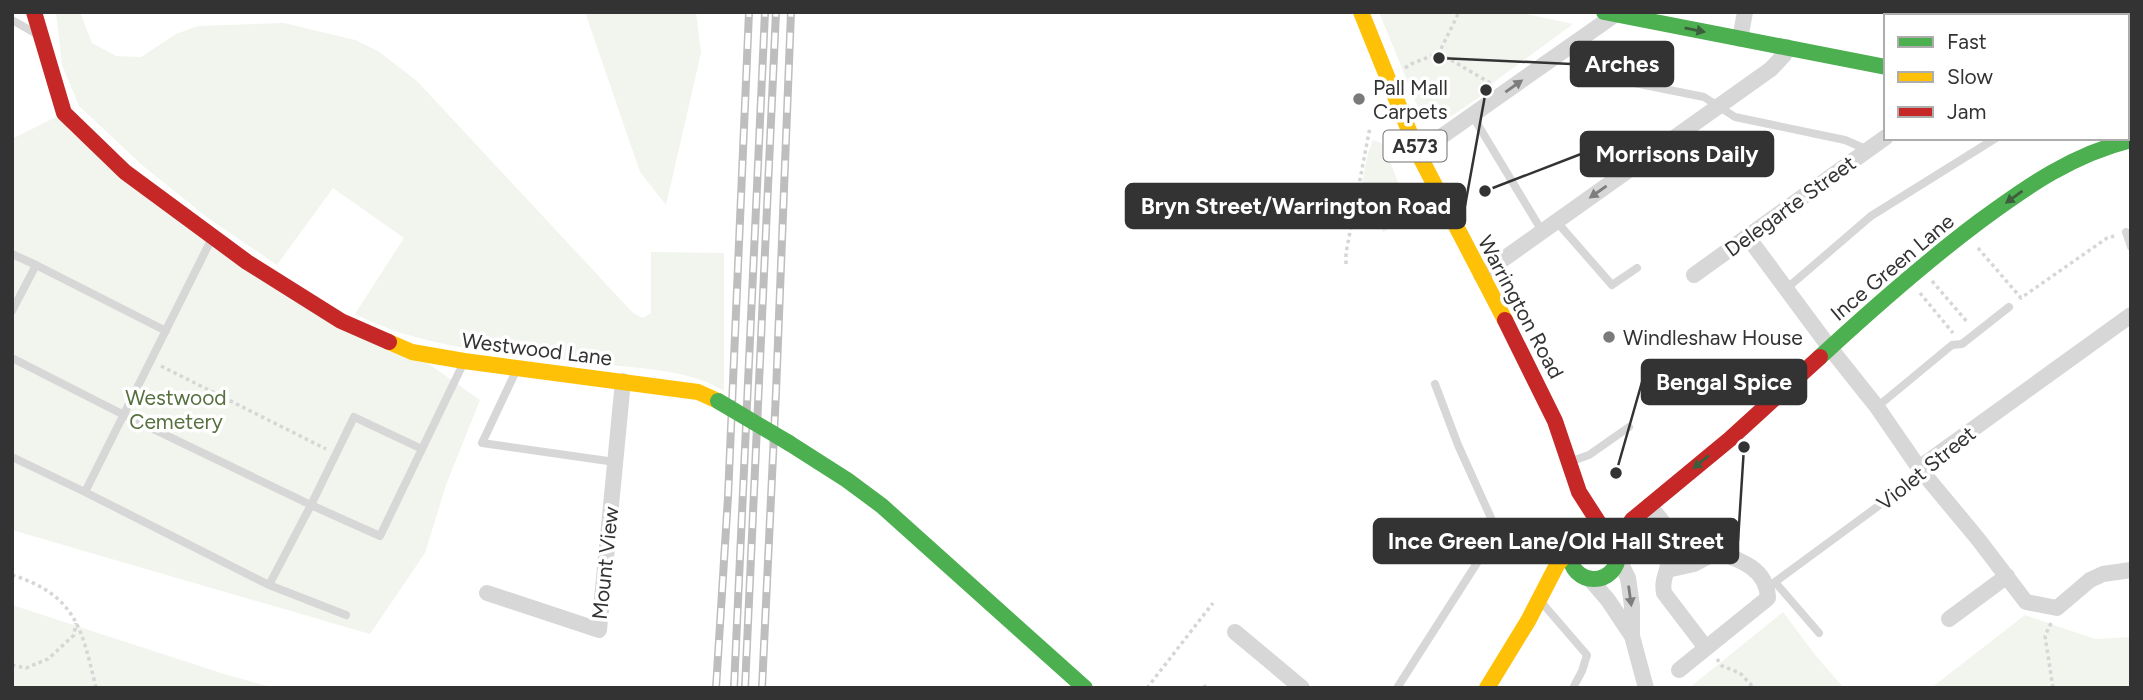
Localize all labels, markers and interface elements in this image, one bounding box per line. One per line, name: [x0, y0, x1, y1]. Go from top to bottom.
legend: [1884, 14, 2129, 140]
one-way arrow: [1684, 24, 1706, 35]
text: Fast: [1947, 29, 1987, 54]
callout: Arches: [1571, 42, 1673, 86]
text: Arches: [1585, 50, 1659, 78]
text: Slow: [1947, 64, 1993, 89]
place label: Pall Mall Carpets: [1373, 75, 1448, 124]
one-way arrow: [1505, 79, 1523, 93]
marker: Pall Mall Carpets: [1351, 91, 1367, 107]
text: Jam: [1947, 99, 1986, 124]
road number: A573: [1384, 130, 1446, 162]
callout: Morrisons Daily: [1581, 132, 1773, 176]
text: Morrisons Daily: [1595, 140, 1759, 168]
street label: Delegarte Street: [1720, 150, 1860, 262]
callout: Bryn Street/Warrington Road: [1126, 184, 1465, 228]
one-way arrow: [1589, 185, 1607, 199]
one-way arrow: [2005, 190, 2023, 204]
text: Bryn Street/Warrington Road: [1141, 192, 1451, 220]
street label: Ince Green Lane: [1825, 208, 1959, 326]
street label: Warrington Road: [1473, 231, 1569, 383]
place label: Windleshaw House: [1623, 325, 1803, 350]
street label: Westwood Lane: [460, 327, 614, 371]
marker: Windleshaw House: [1601, 329, 1617, 345]
callout: Bengal Spice: [1642, 360, 1806, 404]
text: Bengal Spice: [1656, 368, 1792, 396]
park label: Westwood Cemetery: [125, 385, 227, 434]
street label: Violet Street: [1872, 421, 1980, 515]
one-way arrow: [1693, 455, 1711, 470]
street label: Mount View: [587, 505, 623, 621]
callout: Ince Green Lane/Old Hall Street: [1374, 519, 1738, 563]
text: Ince Green Lane/Old Hall Street: [1388, 527, 1724, 555]
one-way arrow: [1625, 585, 1636, 607]

